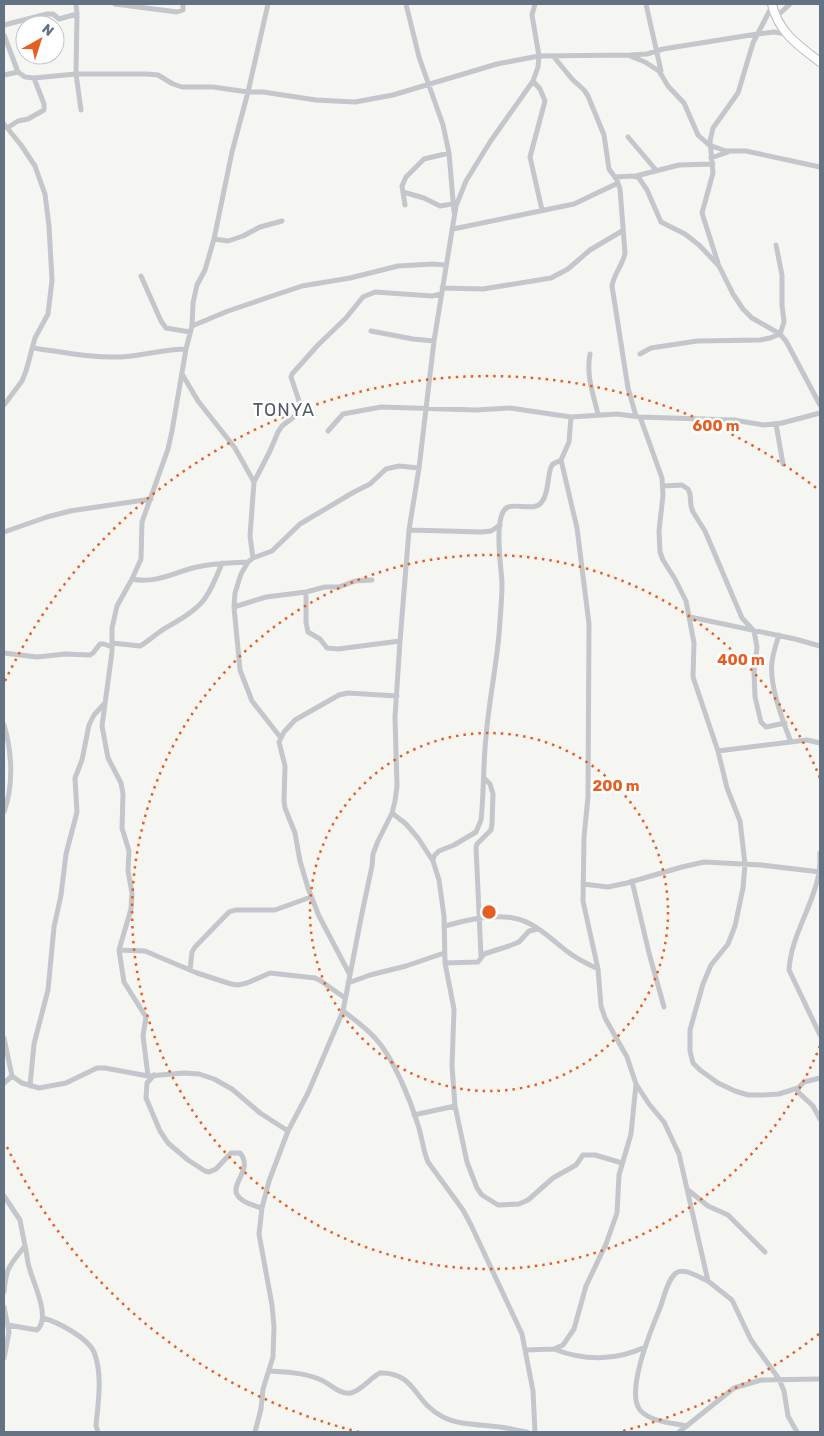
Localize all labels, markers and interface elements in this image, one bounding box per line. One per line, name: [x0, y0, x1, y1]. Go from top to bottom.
north arrow: [15, 15, 65, 65]
text: N: [39, 21, 57, 40]
district label: TONYA: [253, 399, 315, 421]
text: 600 m: [692, 417, 740, 435]
text: 400 m: [717, 651, 765, 669]
text: 200 m: [592, 777, 640, 795]
centre of rings: [480, 903, 498, 921]

